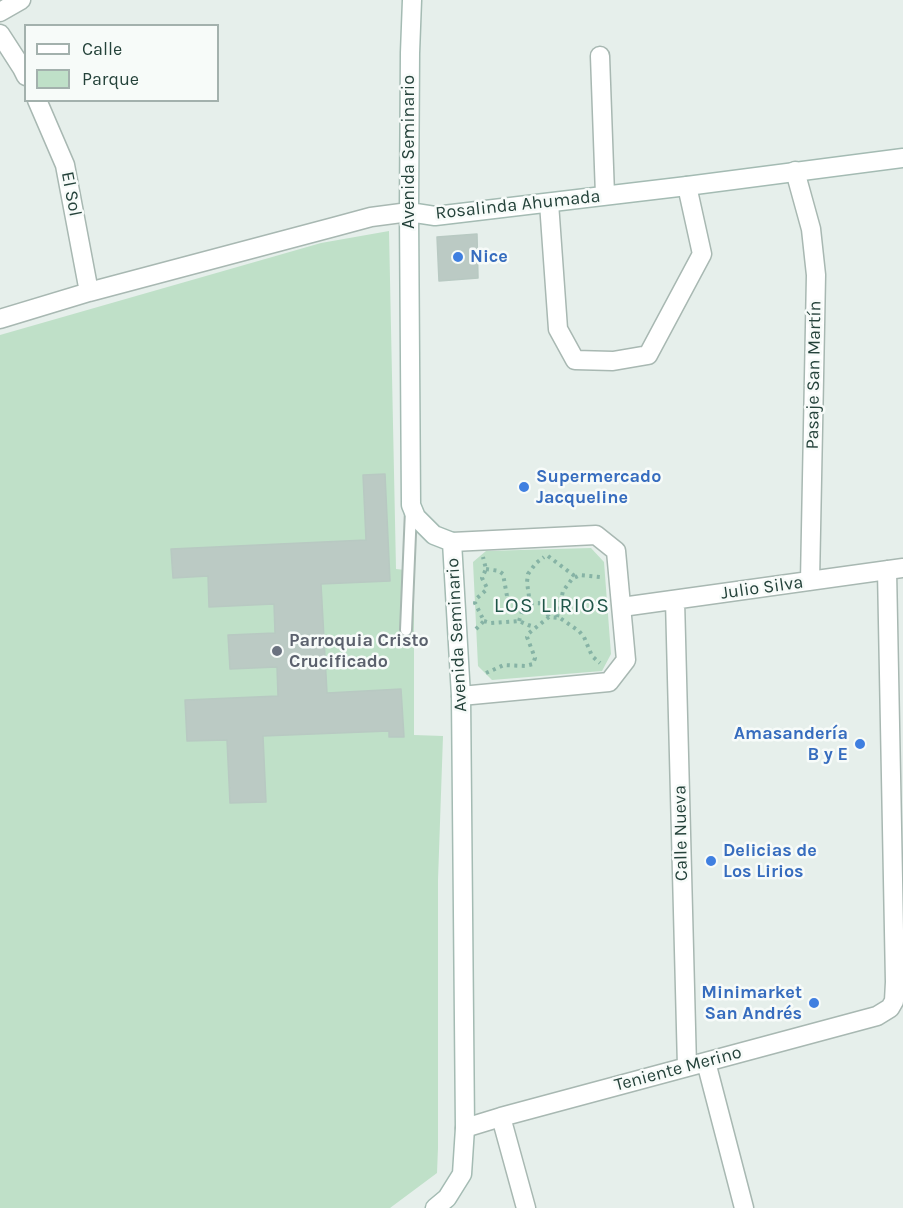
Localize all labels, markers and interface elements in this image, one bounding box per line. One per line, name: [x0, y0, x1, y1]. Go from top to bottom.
legend: [24, 24, 219, 102]
text: Calle: [82, 38, 122, 60]
text: Parque: [82, 68, 139, 90]
street label: Avenida Seminario: [398, 75, 420, 229]
street label: El Sol: [56, 170, 86, 218]
street label: Rosalinda Ahumada: [434, 186, 602, 224]
place label: Nice: [470, 246, 508, 268]
marker: Nice: [451, 250, 465, 264]
street label: Pasaje San Martín: [802, 300, 826, 450]
place label: Supermercado Jacqueline: [536, 466, 661, 508]
marker: Supermercado Jacqueline: [517, 480, 531, 494]
street label: Avenida Seminario: [442, 557, 472, 713]
street label: Julio Silva: [719, 572, 805, 604]
district label: LOS LIRIOS: [494, 593, 610, 619]
place label: Parroquia Cristo Crucificado: [289, 630, 429, 672]
marker: Parroquia Cristo Crucificado: [270, 644, 284, 658]
place label: Amasandería B y E: [734, 723, 848, 766]
marker: Amasandería B y E: [853, 737, 867, 751]
street label: Calle Nueva: [669, 785, 693, 881]
place label: Delicias de Los Lirios: [723, 840, 817, 882]
marker: Delicias de Los Lirios: [704, 854, 718, 868]
place label: Minimarket San Andrés: [701, 982, 802, 1024]
marker: Minimarket San Andrés: [807, 996, 821, 1010]
street label: Teniente Merino: [612, 1042, 744, 1096]

